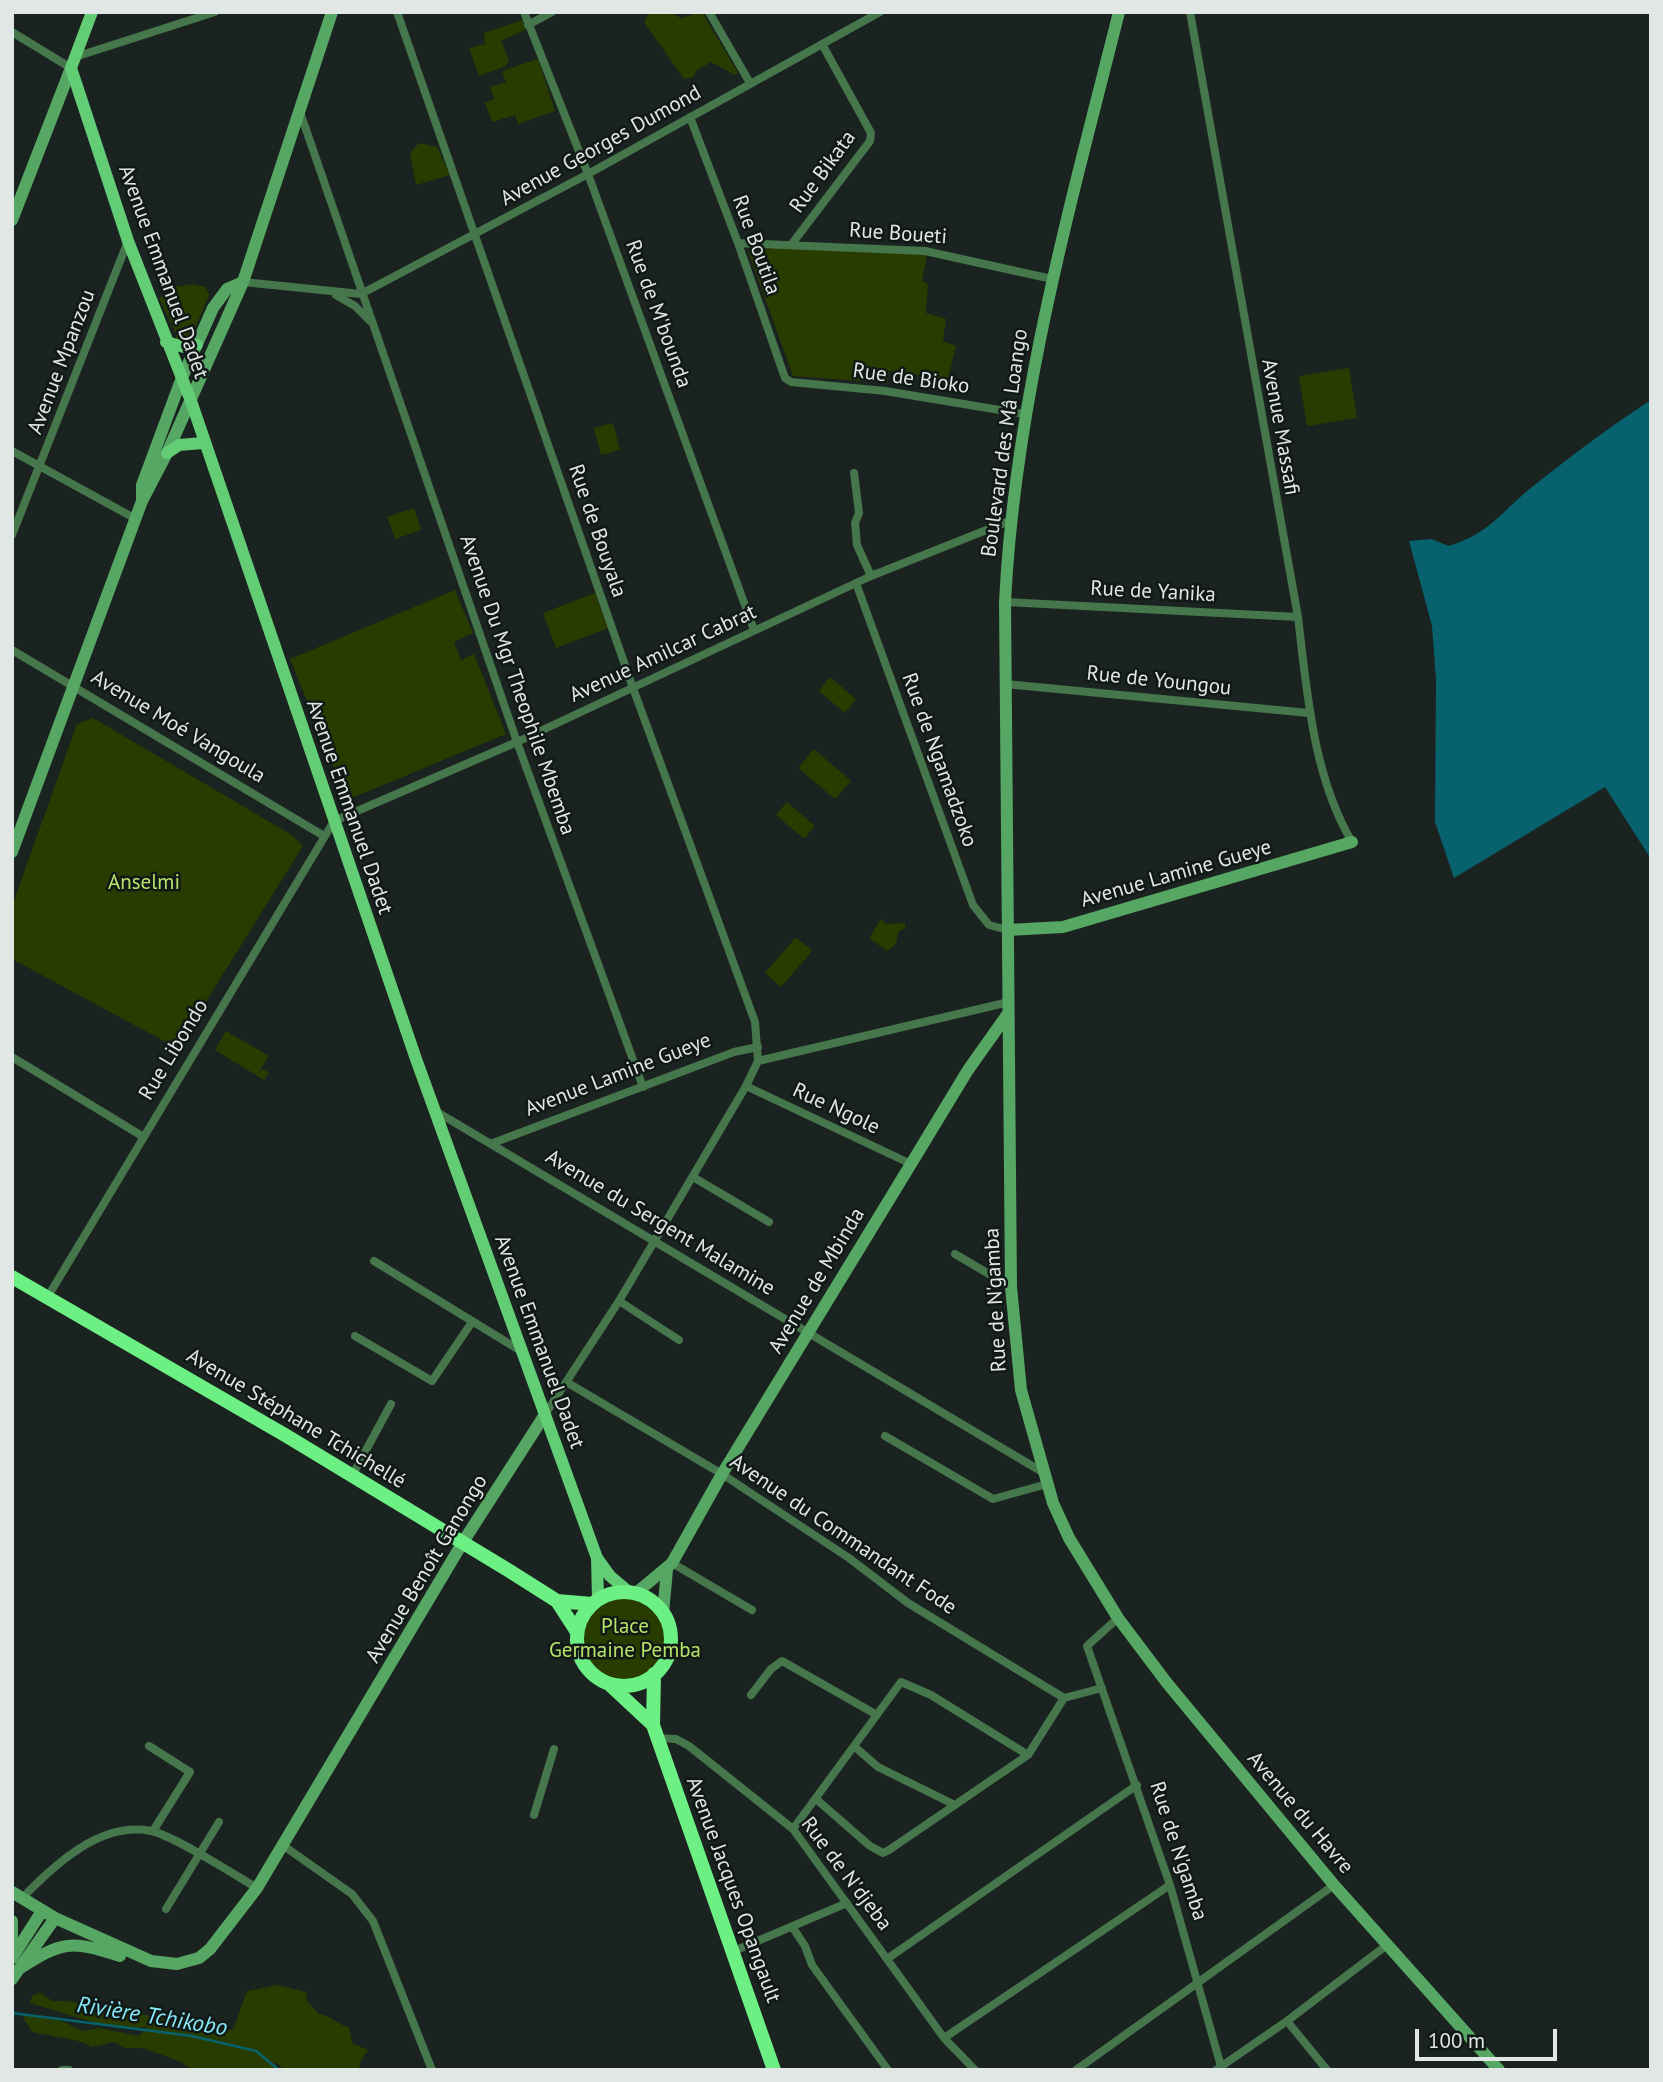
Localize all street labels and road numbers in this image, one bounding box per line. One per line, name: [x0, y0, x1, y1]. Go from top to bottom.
street label: Avenue Georges Dumond: [496, 80, 706, 212]
street label: Rue Bikata: [785, 126, 861, 218]
street label: Avenue Emmanuel Dadet: [113, 162, 213, 382]
street label: Rue Boutila: [726, 192, 786, 298]
street label: Rue Boueti: [848, 218, 948, 250]
street label: Rue de M'bounda: [620, 237, 696, 391]
street label: Avenue Mpanzou: [23, 286, 101, 438]
street label: Boulevard des Mâ Loango: [977, 327, 1033, 559]
street label: Avenue Massafi: [1256, 357, 1304, 497]
street label: Rue de Bioko: [851, 358, 971, 400]
street label: Rue de Bouyala: [562, 461, 632, 601]
street label: Avenue Du Mgr Theophile Mbemba: [454, 532, 580, 838]
street label: Rue de Yanika: [1090, 576, 1216, 608]
street label: Avenue Amilcar Cabrat: [566, 600, 760, 708]
street label: Rue de Youngou: [1085, 661, 1233, 701]
street label: Avenue Moé Vangoula: [86, 665, 270, 789]
street label: Rue de Ngamadzoko: [896, 670, 982, 850]
street label: Avenue Emmanuel Dadet: [300, 696, 398, 918]
street label: Avenue Lamine Gueye: [1078, 835, 1274, 913]
street label: Rue Libondo: [134, 995, 214, 1105]
street label: Avenue Lamine Gueye: [521, 1028, 715, 1122]
street label: Rue Ngole: [788, 1078, 884, 1140]
street label: Avenue du Sergent Malamine: [541, 1144, 779, 1302]
street label: Avenue de Mbinda: [764, 1204, 870, 1358]
street label: Rue de N'gamba: [980, 1227, 1012, 1373]
street label: Avenue Emmanuel Dadet: [489, 1232, 589, 1452]
street label: Avenue Stéphane Tchichellé: [182, 1344, 410, 1494]
street label: Avenue du Commandant Fode: [725, 1450, 961, 1620]
street label: Avenue Benoît Ganongo: [361, 1470, 493, 1668]
street label: Avenue du Havre: [1242, 1747, 1358, 1879]
street label: Avenue Jacques Opangault: [680, 1774, 786, 2006]
street label: Rue de N'gamba: [1144, 1778, 1212, 1924]
street label: Rue de N'djeba: [795, 1812, 897, 1936]

